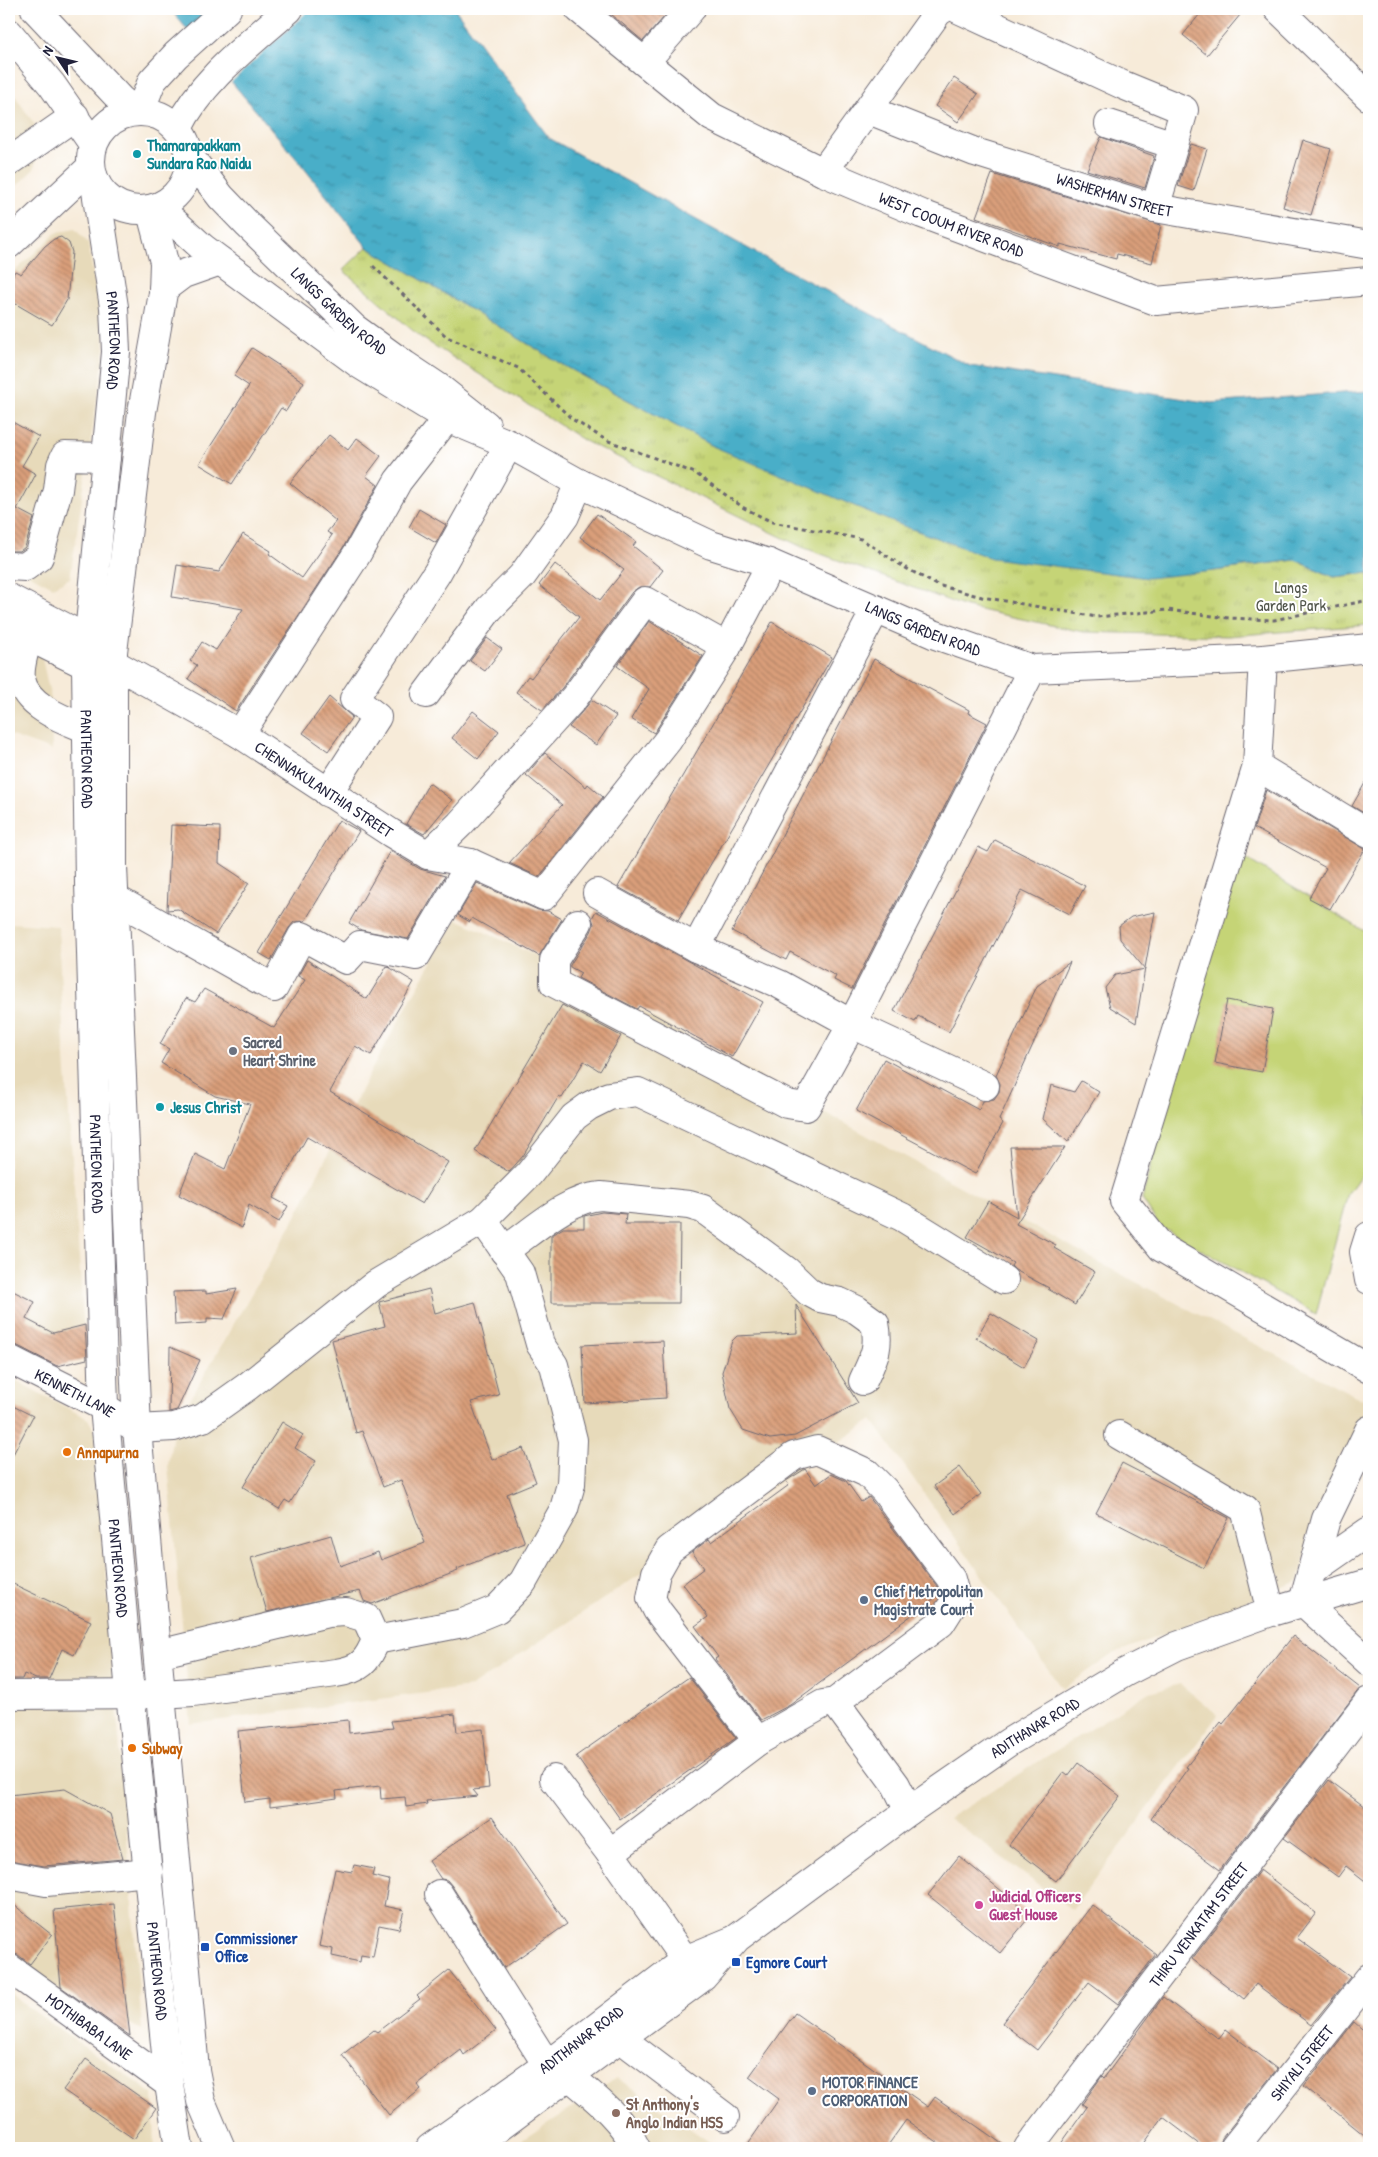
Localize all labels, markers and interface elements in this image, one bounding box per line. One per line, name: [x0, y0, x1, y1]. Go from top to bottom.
north arrow: [32, 32, 82, 82]
text: N: [37, 41, 57, 59]
place label: Thamarapakkam Sundara Rao Naidu: [146, 134, 252, 174]
marker: Thamarapakkam Sundara Rao Naidu: [131, 148, 143, 160]
street label: WASHERMAN STREET: [1054, 167, 1175, 222]
street label: WEST COOUM RIVER ROAD: [876, 186, 1028, 262]
street label: LANGS GARDEN ROAD: [286, 262, 392, 360]
street label: PANTHEON ROAD: [101, 290, 127, 391]
park label: Langs Garden Park: [1256, 576, 1327, 616]
street label: LANGS GARDEN ROAD: [862, 595, 984, 661]
street label: PANTHEON ROAD: [76, 709, 99, 809]
street label: CHENNAKULANTHIA STREET: [250, 736, 398, 843]
place label: Sacred Heart Shrine: [243, 1031, 317, 1071]
marker: Sacred Heart Shrine: [227, 1045, 239, 1057]
place label: Jesus Christ: [170, 1096, 242, 1118]
marker: Jesus Christ: [154, 1101, 166, 1113]
street label: PANTHEON ROAD: [85, 1114, 109, 1214]
street label: KENNETH LANE: [31, 1363, 120, 1422]
place label: Annapurna: [77, 1441, 139, 1464]
marker: Annapurna: [61, 1446, 73, 1458]
street label: PANTHEON ROAD: [103, 1518, 134, 1619]
place label: Chief Metropolitan Magistrate Court: [874, 1580, 983, 1621]
marker: Chief Metropolitan Magistrate Court: [858, 1594, 870, 1606]
street label: ADITHANAR ROAD: [986, 1691, 1084, 1763]
place label: Subway: [142, 1737, 183, 1760]
marker: Subway: [126, 1742, 138, 1754]
street label: THIRU VENKATAM STREET: [1144, 1857, 1253, 1992]
place label: Judicial Officers Guest House: [989, 1885, 1082, 1925]
marker: Judicial Officers Guest House: [973, 1899, 985, 1911]
street label: PANTHEON ROAD: [142, 1921, 174, 2022]
place label: Commissioner Office: [215, 1927, 299, 1967]
marker: Commissioner Office: [199, 1941, 211, 1953]
place label: Egmore Court: [746, 1951, 828, 1974]
marker: Egmore Court: [730, 1956, 742, 1968]
street label: MOTHIBABA LANE: [41, 1987, 137, 2065]
street label: ADITHANAR ROAD: [534, 2000, 628, 2079]
street label: SHIYALI STREET: [1265, 2020, 1339, 2105]
place label: MOTOR FINANCE CORPORATION: [822, 2071, 919, 2111]
marker: MOTOR FINANCE CORPORATION: [806, 2085, 818, 2097]
place label: St Anthony's Anglo Indian HSS: [626, 2093, 723, 2134]
marker: St Anthony's Anglo Indian HSS: [610, 2107, 622, 2119]

